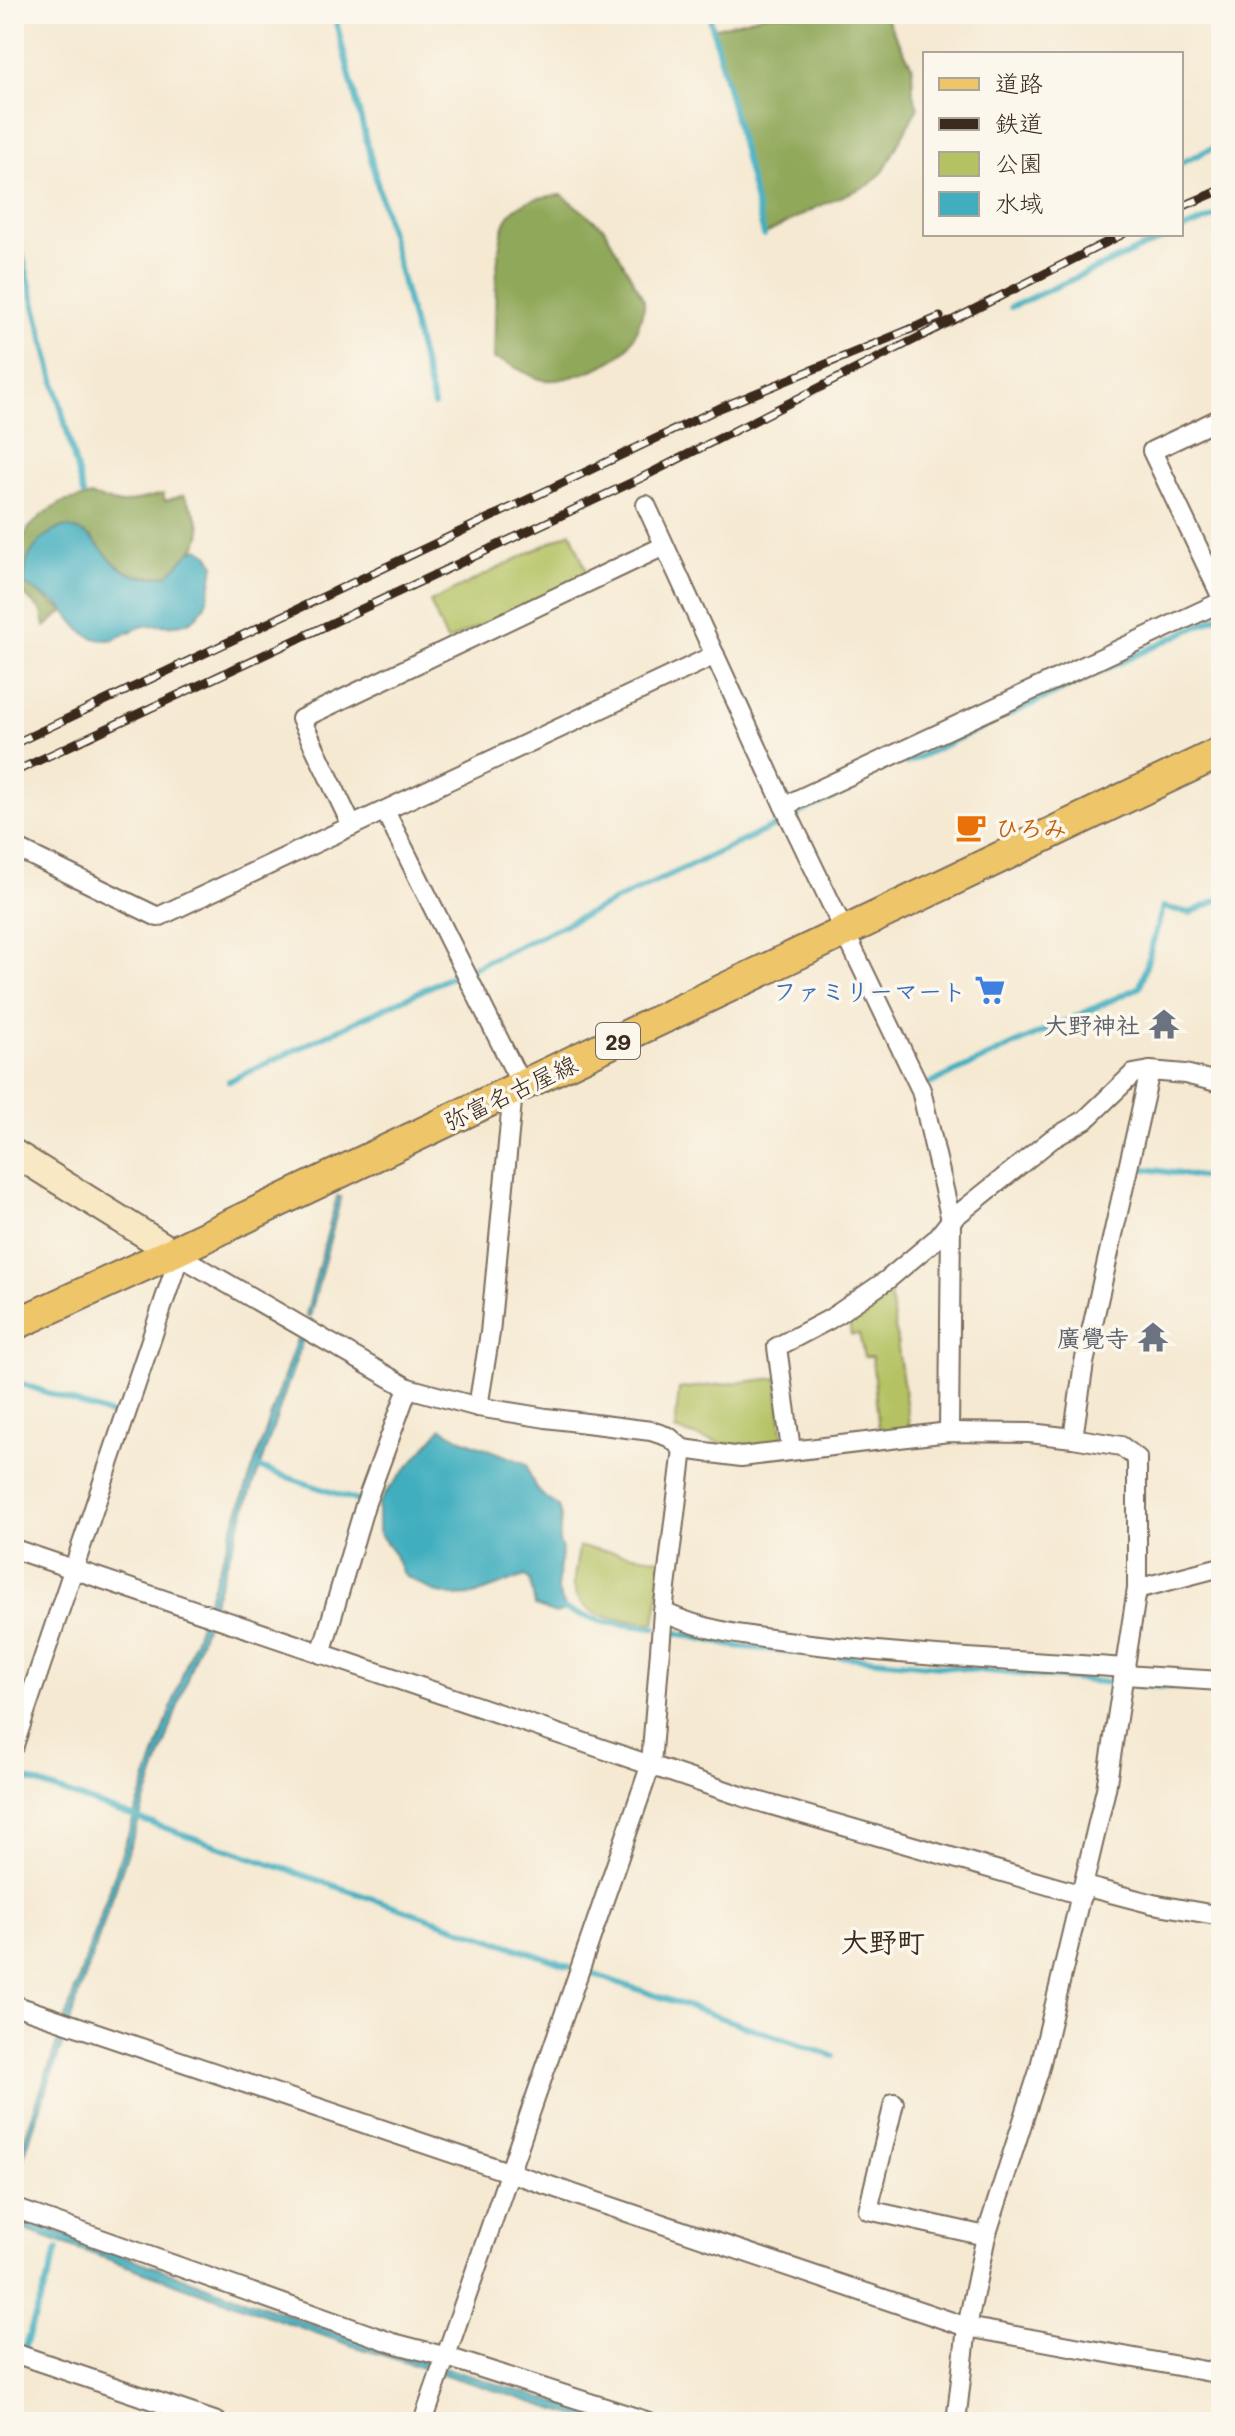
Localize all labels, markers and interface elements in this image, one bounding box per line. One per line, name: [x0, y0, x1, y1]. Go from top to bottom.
legend: [923, 52, 1183, 236]
text: 道路: [995, 67, 1043, 98]
text: 鉄道: [995, 107, 1043, 138]
text: 公園: [995, 147, 1043, 178]
text: 水域: [995, 187, 1043, 218]
cafe icon: ひろみ: [954, 810, 988, 844]
place label: ひろみ: [995, 812, 1067, 843]
supermarket icon: ファミリーマート: [973, 973, 1007, 1007]
place label: ファミリーマート: [773, 975, 966, 1006]
temple icon: 大野神社: [1147, 1007, 1181, 1041]
place label: 大野神社: [1044, 1009, 1140, 1040]
road number: 29: [596, 1023, 640, 1059]
street label: 弥富名古屋線: [438, 1048, 582, 1136]
temple icon: 廣覺寺: [1136, 1320, 1170, 1354]
place label: 廣覺寺: [1057, 1322, 1129, 1353]
district label: 大野町: [841, 1923, 925, 1959]

